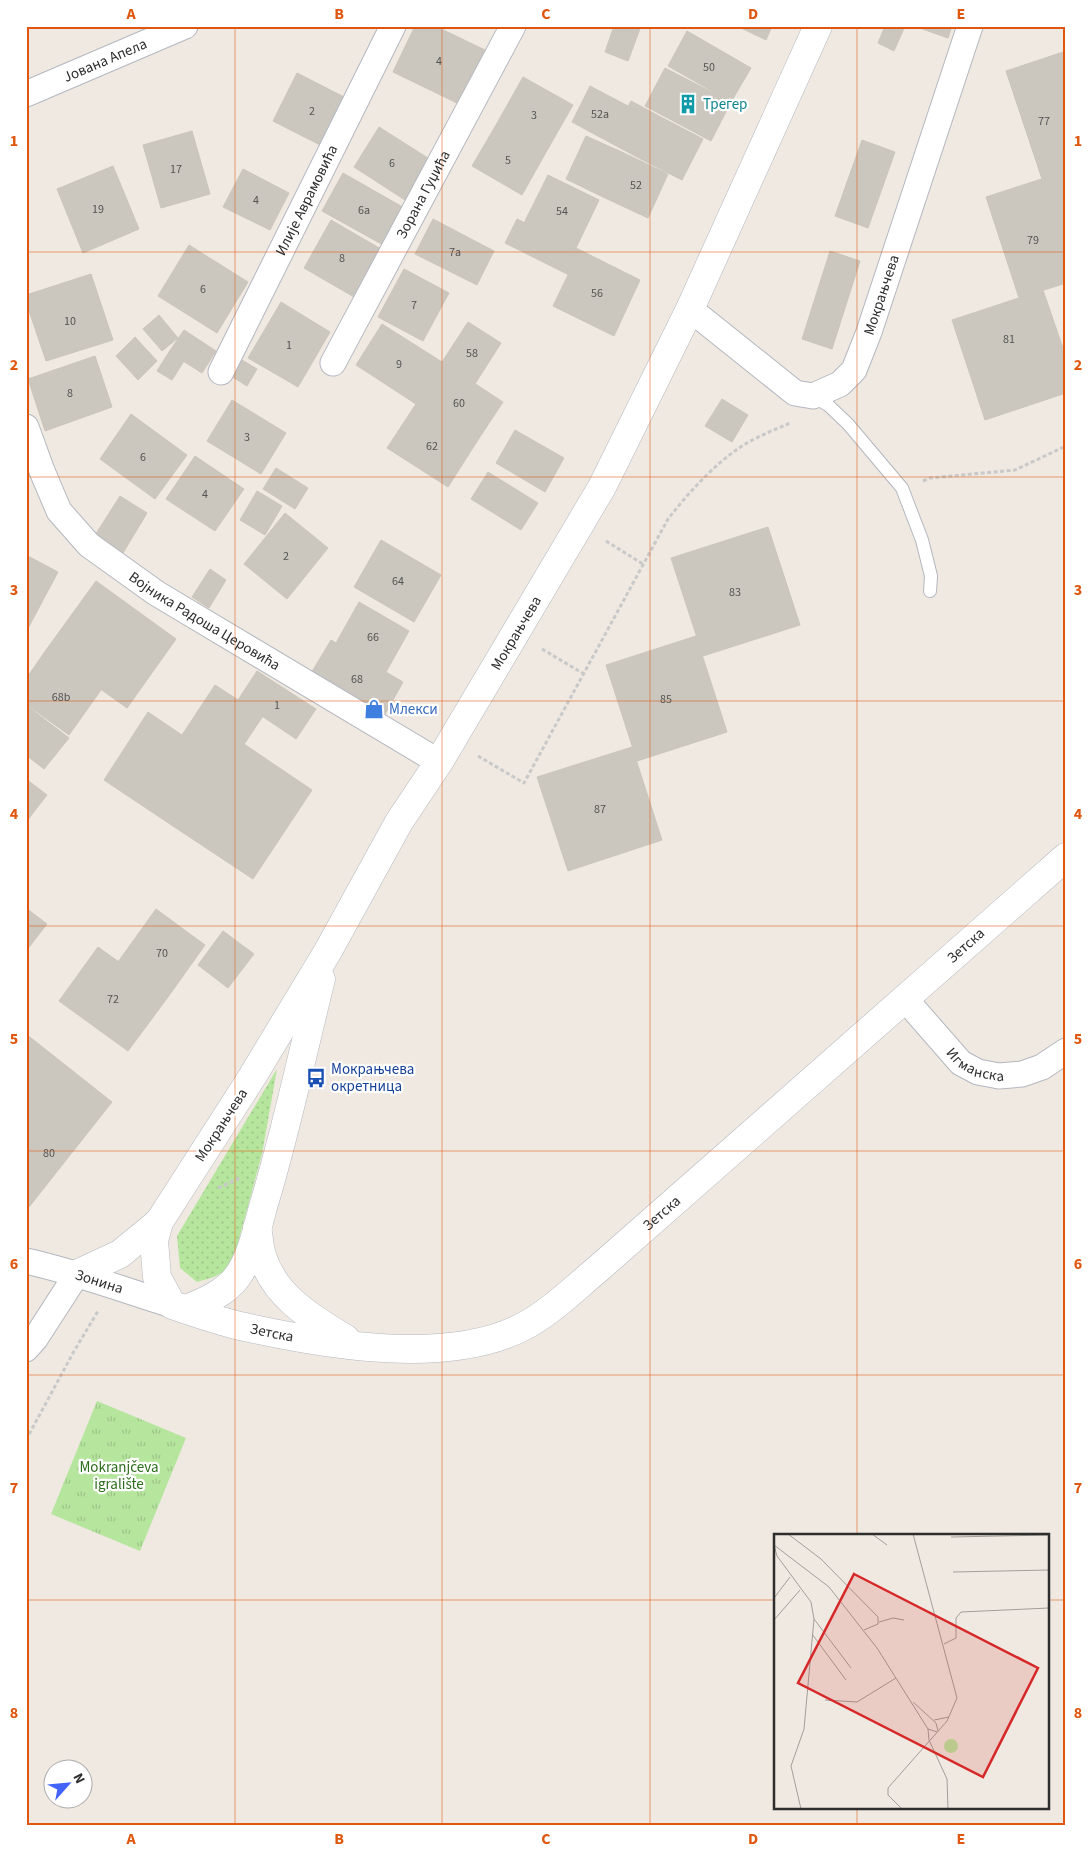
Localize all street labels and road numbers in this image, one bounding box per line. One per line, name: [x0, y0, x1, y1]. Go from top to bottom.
street label: Јована Апела: [60, 33, 150, 88]
street label: Илије Аврамовића: [270, 141, 343, 259]
street label: Зорана Гуџића: [391, 147, 456, 243]
street label: Мокрањчева: [859, 252, 905, 338]
street label: Војника Радоша Церовића: [124, 567, 284, 676]
street label: Мокрањчева: [486, 592, 547, 674]
street label: Зетска: [942, 923, 989, 968]
street label: Игманска: [941, 1043, 1005, 1087]
street label: Мокрањчева: [190, 1085, 253, 1166]
street label: Зетска: [638, 1191, 685, 1236]
street label: Зонина: [72, 1264, 126, 1299]
street label: Зетска: [248, 1318, 295, 1348]

